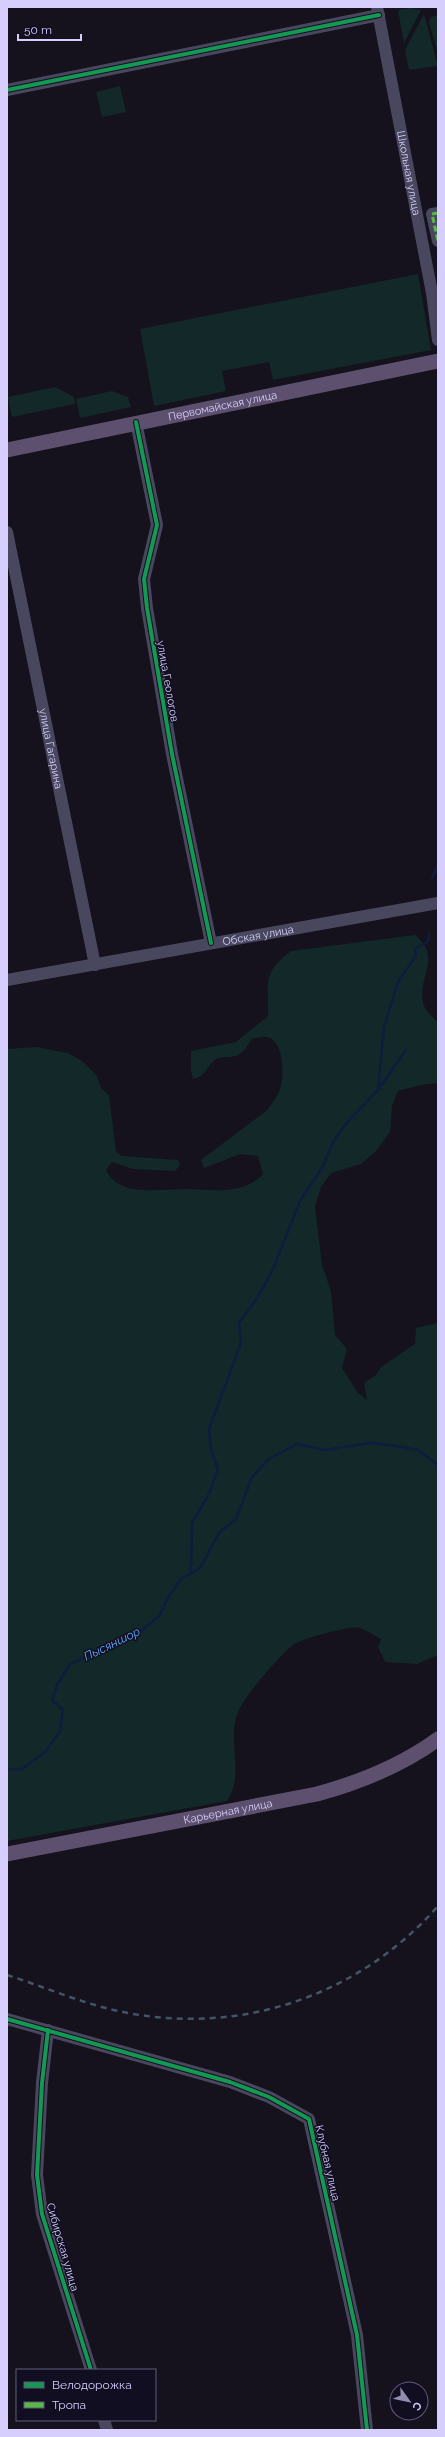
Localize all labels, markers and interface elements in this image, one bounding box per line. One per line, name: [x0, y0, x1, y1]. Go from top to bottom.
scale bar: [18, 16, 81, 42]
text: 50 m: [24, 23, 52, 37]
street label: Школьная улица: [394, 130, 423, 216]
street label: Первомайская улица: [167, 388, 278, 424]
street label: улица Геологов: [154, 639, 181, 723]
street label: улица Гагарина: [36, 707, 65, 790]
street label: Обская улица: [221, 923, 295, 948]
water label: Пысяншор: [81, 1624, 143, 1664]
street label: Карьерная улица: [182, 1797, 274, 1827]
street label: Клубная улица: [312, 2124, 343, 2202]
street label: Сибирская улица: [44, 2202, 81, 2293]
legend: [16, 2369, 156, 2421]
text: Велодорожка: [52, 2378, 132, 2392]
north arrow: [389, 2381, 429, 2421]
text: Тропа: [52, 2398, 86, 2412]
text: С: [409, 2399, 424, 2413]

